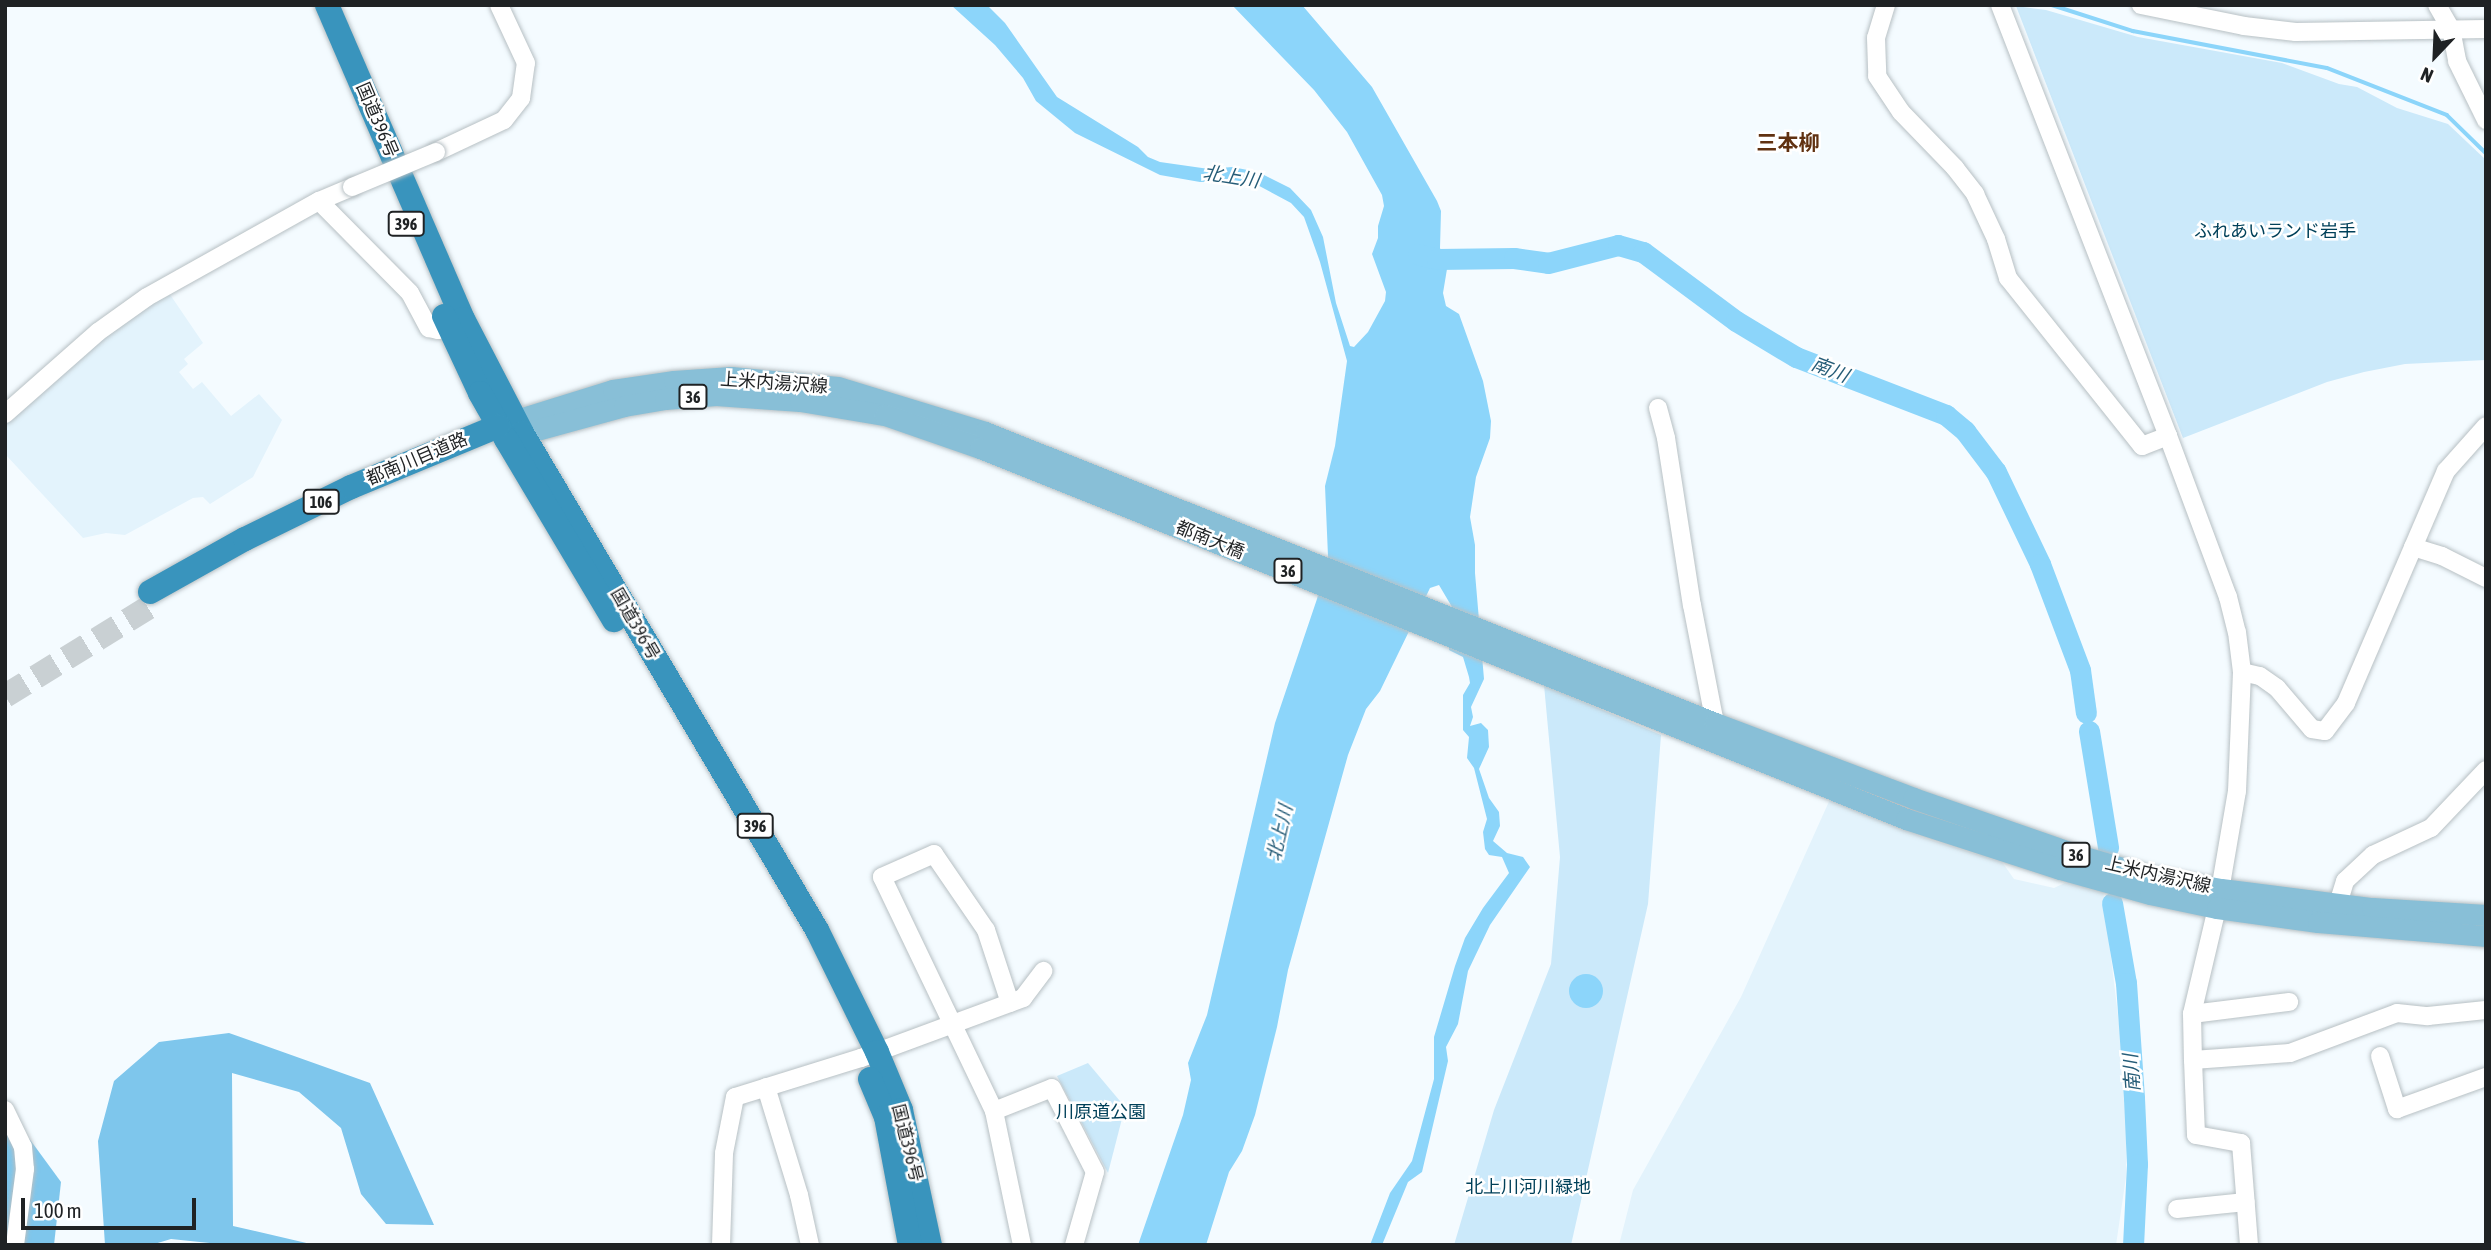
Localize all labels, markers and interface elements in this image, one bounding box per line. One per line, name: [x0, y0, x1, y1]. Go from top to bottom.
north arrow: [2400, 21, 2470, 91]
text: N: [2417, 63, 2436, 88]
street label: 国道396号: [352, 79, 402, 161]
district label: 三本柳: [1757, 129, 1819, 155]
water label: 北上川: [1201, 161, 1261, 193]
road number: 396: [387, 212, 425, 236]
park label: ふれあいランド岩手: [2194, 220, 2356, 242]
water label: 南川: [1808, 353, 1852, 387]
street label: 上米内湯沢線: [719, 368, 829, 398]
road number: 36: [677, 384, 709, 410]
street label: 都南川目道路: [363, 428, 471, 490]
road number: 106: [302, 489, 340, 514]
street label: 都南大橋: [1173, 517, 1247, 563]
road number: 36: [1272, 558, 1304, 584]
street label: 国道396号: [606, 584, 664, 664]
water label: 北上川: [1262, 803, 1298, 863]
road number: 396: [736, 814, 774, 838]
road number: 36: [2060, 842, 2092, 868]
street label: 上米内湯沢線: [2103, 852, 2213, 898]
water label: 南川: [2119, 1053, 2145, 1093]
park label: 川原道公園: [1056, 1101, 1146, 1123]
street label: 国道396号: [887, 1102, 927, 1184]
park label: 北上川河川緑地: [1465, 1176, 1591, 1198]
scale bar: [24, 1184, 200, 1228]
text: 100 m: [34, 1198, 82, 1222]

